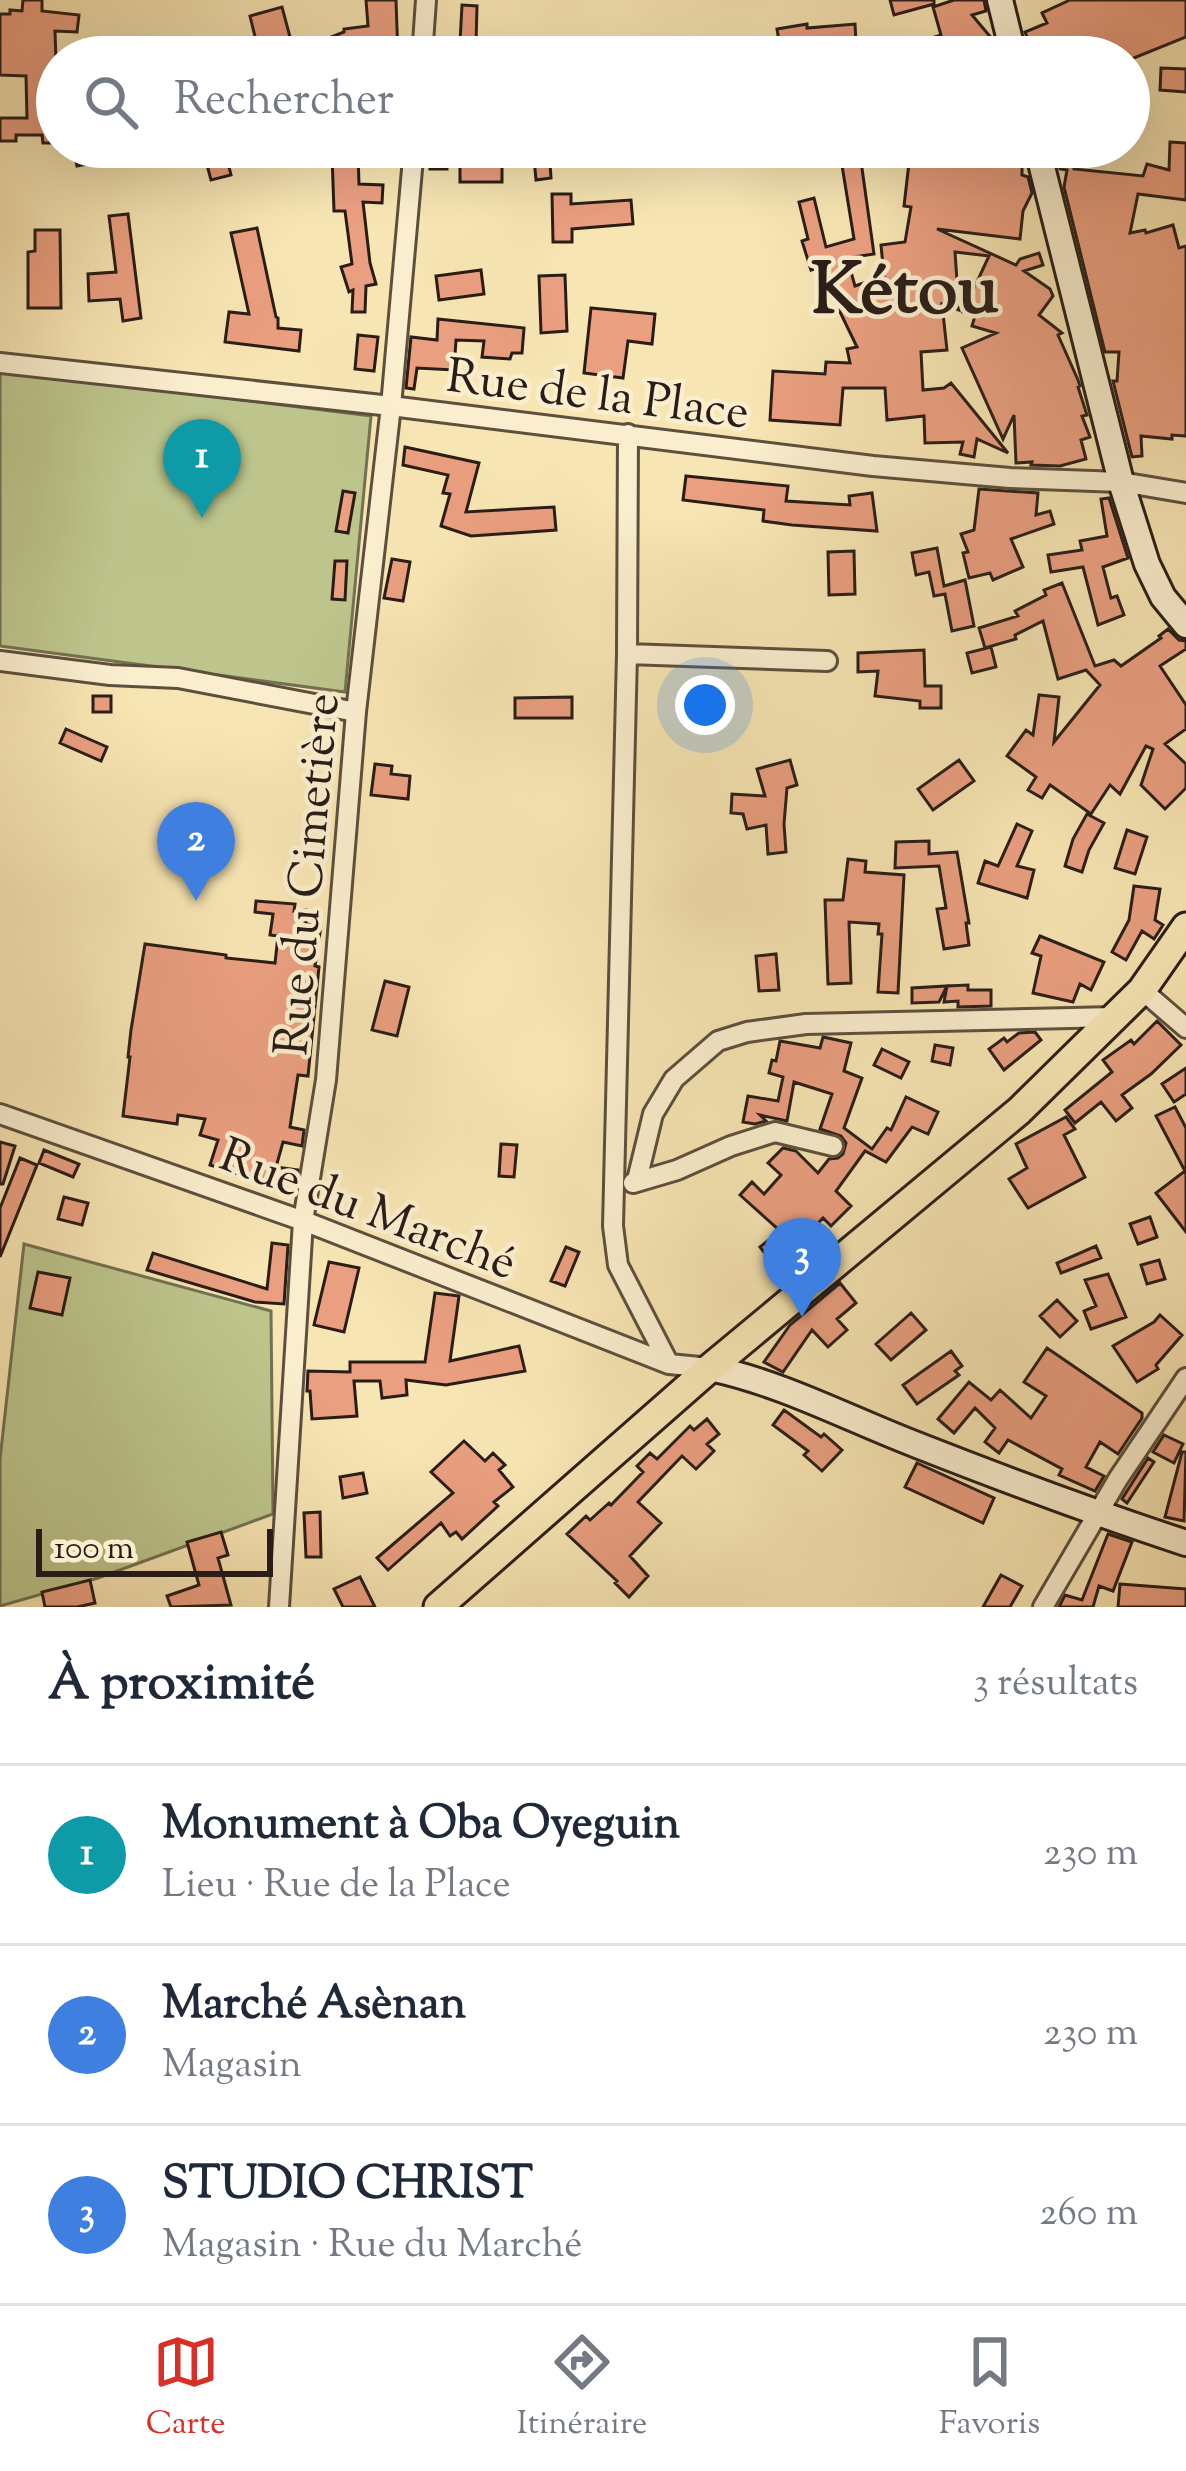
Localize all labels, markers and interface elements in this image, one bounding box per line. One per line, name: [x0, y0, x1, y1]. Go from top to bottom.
search box: [36, 36, 1150, 168]
icon: search: [78, 69, 144, 135]
text: Rechercher: [174, 70, 394, 135]
district label: Kétou: [811, 243, 999, 346]
street label: Rue de la Place: [442, 345, 753, 450]
pin: 1: [163, 419, 241, 518]
your location: [675, 675, 735, 735]
street label: Rue du Cimetière: [260, 690, 361, 1058]
pin: 2: [157, 802, 235, 901]
street label: Rue du Marché: [209, 1124, 525, 1300]
pin: 3: [763, 1218, 841, 1317]
scale bar: [36, 1523, 273, 1576]
text: 100 m: [54, 1526, 134, 1574]
text: À proximité: [48, 1649, 315, 1722]
text: 3 résultats: [973, 1657, 1138, 1713]
text: Monument à Oba Oyeguin: [162, 1794, 680, 1859]
text: 1: [80, 1827, 94, 1883]
text: 230 m: [1043, 1827, 1138, 1883]
text: Lieu · Rue de la Place: [162, 1859, 511, 1915]
text: Marché Asènan: [162, 1974, 466, 2039]
text: 2: [78, 2007, 96, 2063]
text: 230 m: [1043, 2007, 1138, 2063]
text: Magasin: [162, 2039, 302, 2095]
text: STUDIO CHRIST: [162, 2154, 533, 2219]
text: 3: [79, 2187, 95, 2243]
text: 260 m: [1039, 2187, 1138, 2243]
text: Magasin · Rue du Marché: [162, 2219, 582, 2275]
tab: Carte: [146, 2329, 226, 2449]
tab: Itinéraire: [517, 2329, 647, 2449]
tab: Favoris: [939, 2329, 1040, 2449]

